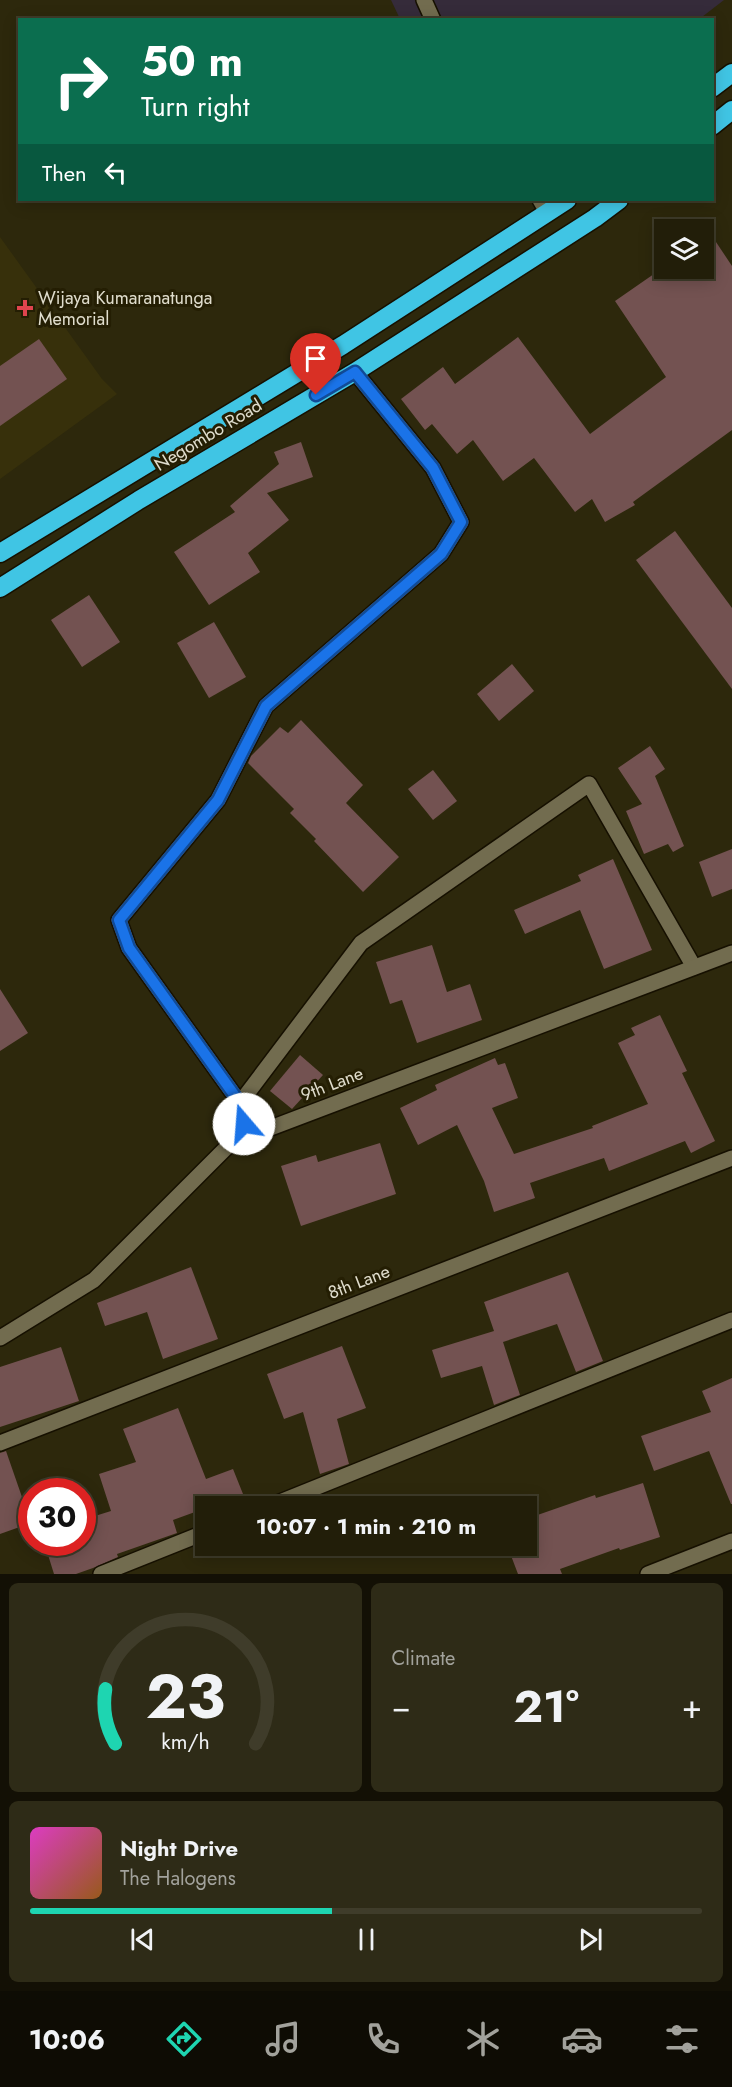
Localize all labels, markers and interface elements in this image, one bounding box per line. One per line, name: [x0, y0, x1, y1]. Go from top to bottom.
text: 50 m: [141, 31, 243, 92]
icon: right: [42, 42, 120, 120]
text: Turn right: [141, 87, 249, 126]
icon: left: [99, 156, 132, 189]
text: Then: [42, 157, 87, 189]
map controls: [654, 219, 714, 279]
button: layers: [654, 219, 714, 279]
place label: Wijaya Kumaranatunga Memorial: [38, 285, 212, 332]
marker: Wijaya Kumaranatunga Memorial: [16, 299, 34, 317]
pin: [290, 333, 341, 395]
icon: arrive: [299, 342, 332, 375]
street label: Negombo Road: [149, 393, 267, 477]
street label: 9th Lane: [297, 1060, 367, 1108]
position arrow: [212, 1092, 276, 1156]
street label: 8th Lane: [324, 1258, 394, 1306]
speed limit sign: 30: [18, 1478, 96, 1556]
text: 10:07 · 1 min · 210 m: [256, 1510, 476, 1542]
text: Climate: [392, 1644, 455, 1673]
text: 23: [145, 1651, 225, 1741]
text: 21°: [513, 1674, 579, 1739]
text: −: [392, 1683, 411, 1730]
text: +: [682, 1683, 702, 1730]
text: km/h: [161, 1727, 209, 1758]
text: Night Drive: [120, 1832, 238, 1864]
text: The Halogens: [120, 1864, 236, 1893]
icon: previous: [126, 1923, 159, 1956]
icon: pause: [350, 1923, 383, 1956]
icon: next: [574, 1923, 607, 1956]
icon: directions: [163, 2018, 205, 2060]
icon: music: [262, 2018, 304, 2060]
icon: phone: [362, 2018, 404, 2060]
icon: climate: [462, 2018, 504, 2060]
icon: car: [561, 2018, 603, 2060]
icon: filters: [661, 2018, 703, 2060]
text: 10:06: [29, 2020, 105, 2059]

